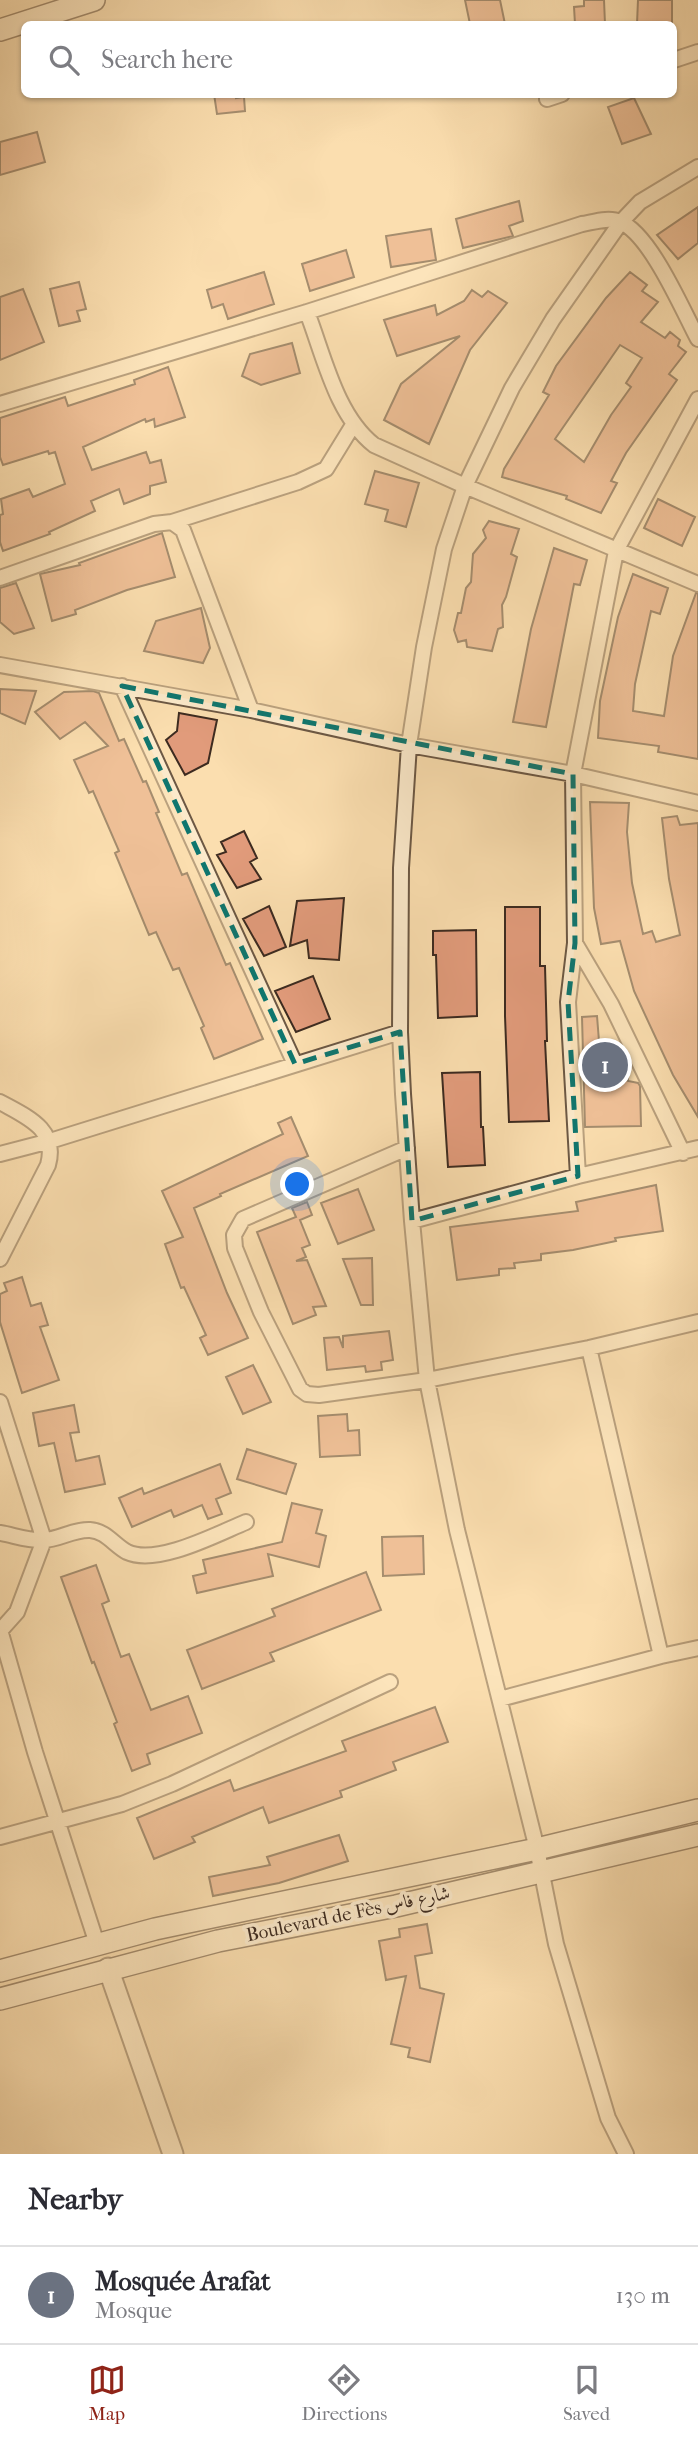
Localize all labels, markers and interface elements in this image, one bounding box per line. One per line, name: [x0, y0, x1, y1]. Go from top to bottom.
search box: [21, 21, 677, 98]
icon: search: [45, 41, 83, 79]
text: Search here: [101, 44, 233, 75]
pin: 1: [582, 1039, 628, 1091]
your location: [280, 1167, 314, 1201]
street label: Boulevard de Fès شارع فاس: [244, 1882, 453, 1950]
text: Nearby: [28, 2182, 123, 2217]
text: Mosquée Arafat: [95, 2266, 270, 2297]
text: 1: [47, 2282, 55, 2309]
text: 130 m: [616, 2282, 670, 2309]
text: Mosque: [95, 2297, 172, 2324]
tab: Map: [88, 2361, 126, 2425]
tab: Directions: [302, 2361, 387, 2425]
tab: Saved: [563, 2361, 610, 2425]

